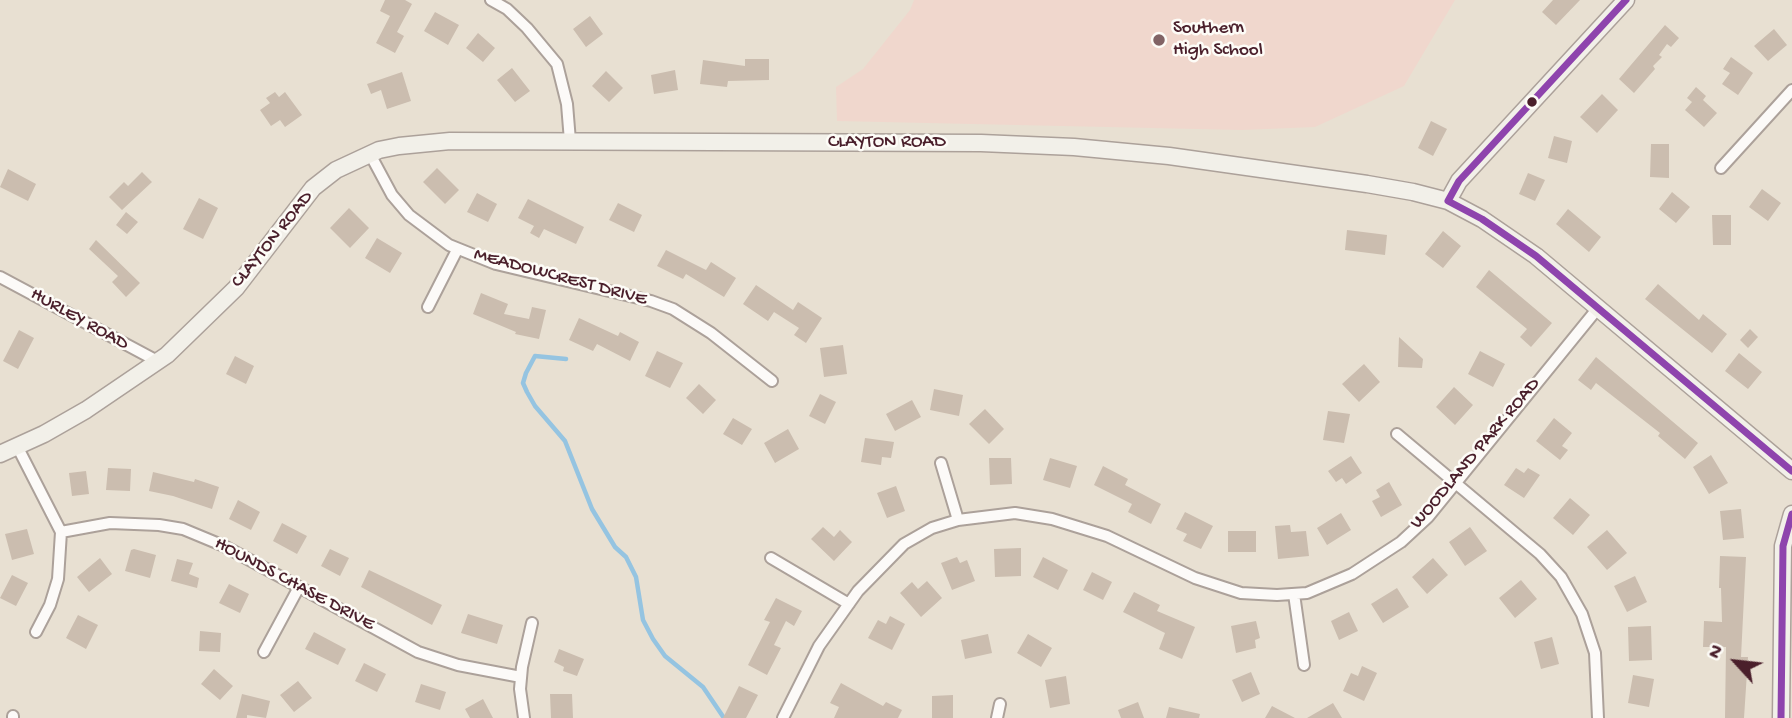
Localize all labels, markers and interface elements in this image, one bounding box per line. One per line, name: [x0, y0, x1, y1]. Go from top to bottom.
place label: Southern High School: [1173, 18, 1263, 62]
marker: Southern High School: [1151, 32, 1167, 48]
unlabelled marker: [1525, 95, 1539, 109]
street label: CLAYTON ROAD: [828, 132, 946, 154]
street label: CLAYTON ROAD: [227, 187, 319, 293]
street label: MEADOWCREST DRIVE: [471, 244, 649, 312]
street label: HURLEY ROAD: [26, 284, 132, 356]
street label: WOODLAND PARK ROAD: [1406, 374, 1546, 534]
street label: HOUNDS CHASE DRIVE: [210, 533, 378, 637]
north arrow: [1701, 627, 1771, 697]
text: N: [1704, 641, 1730, 663]

